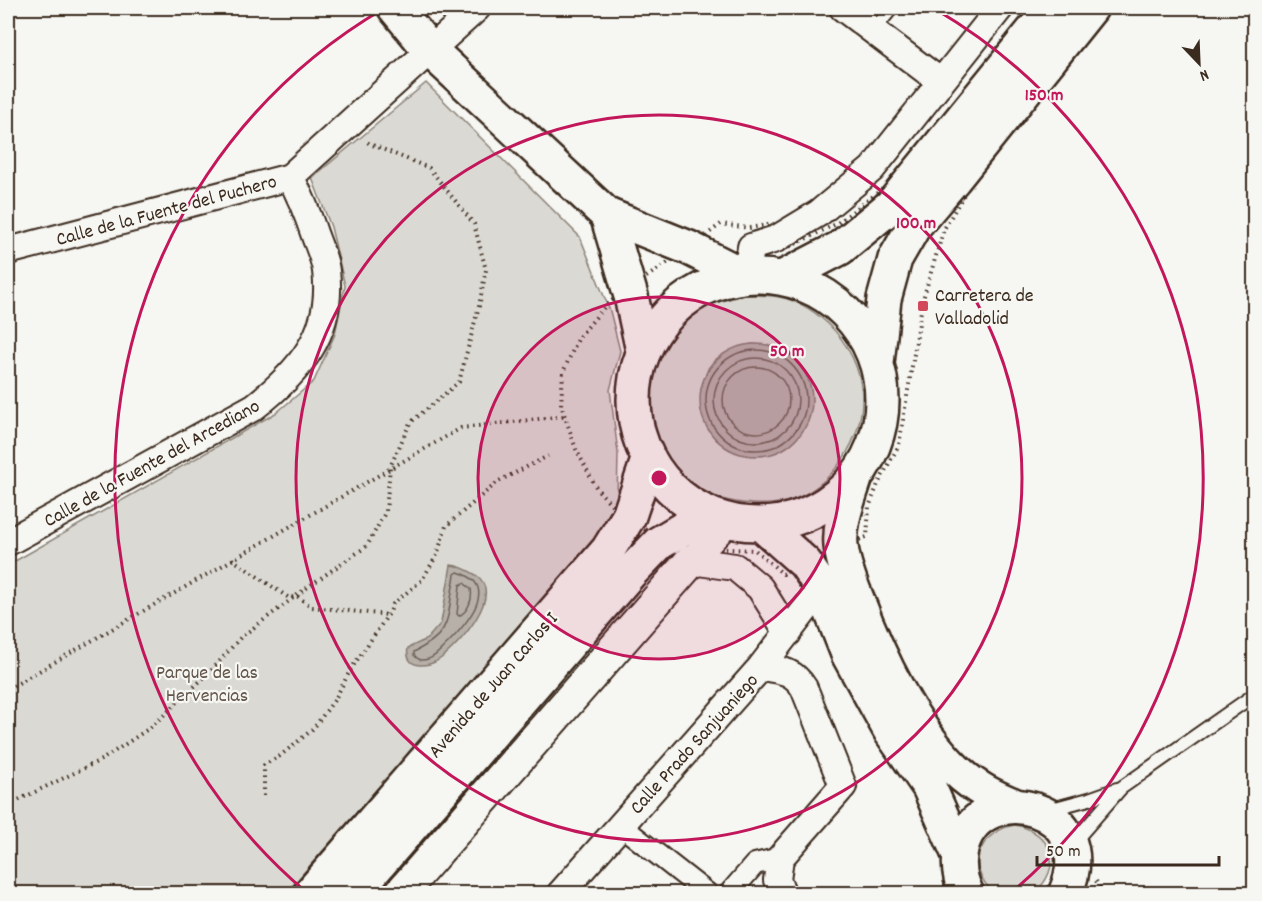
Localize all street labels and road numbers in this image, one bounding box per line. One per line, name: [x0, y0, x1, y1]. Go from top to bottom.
street label: Calle de la Fuente del Puchero: [53, 169, 280, 255]
street label: Calle de la Fuente del Arcediano: [39, 393, 266, 536]
street label: Avenida de Juan Carlos I: [423, 607, 566, 765]
street label: Calle Prado Sanjuaniego: [624, 668, 766, 822]

